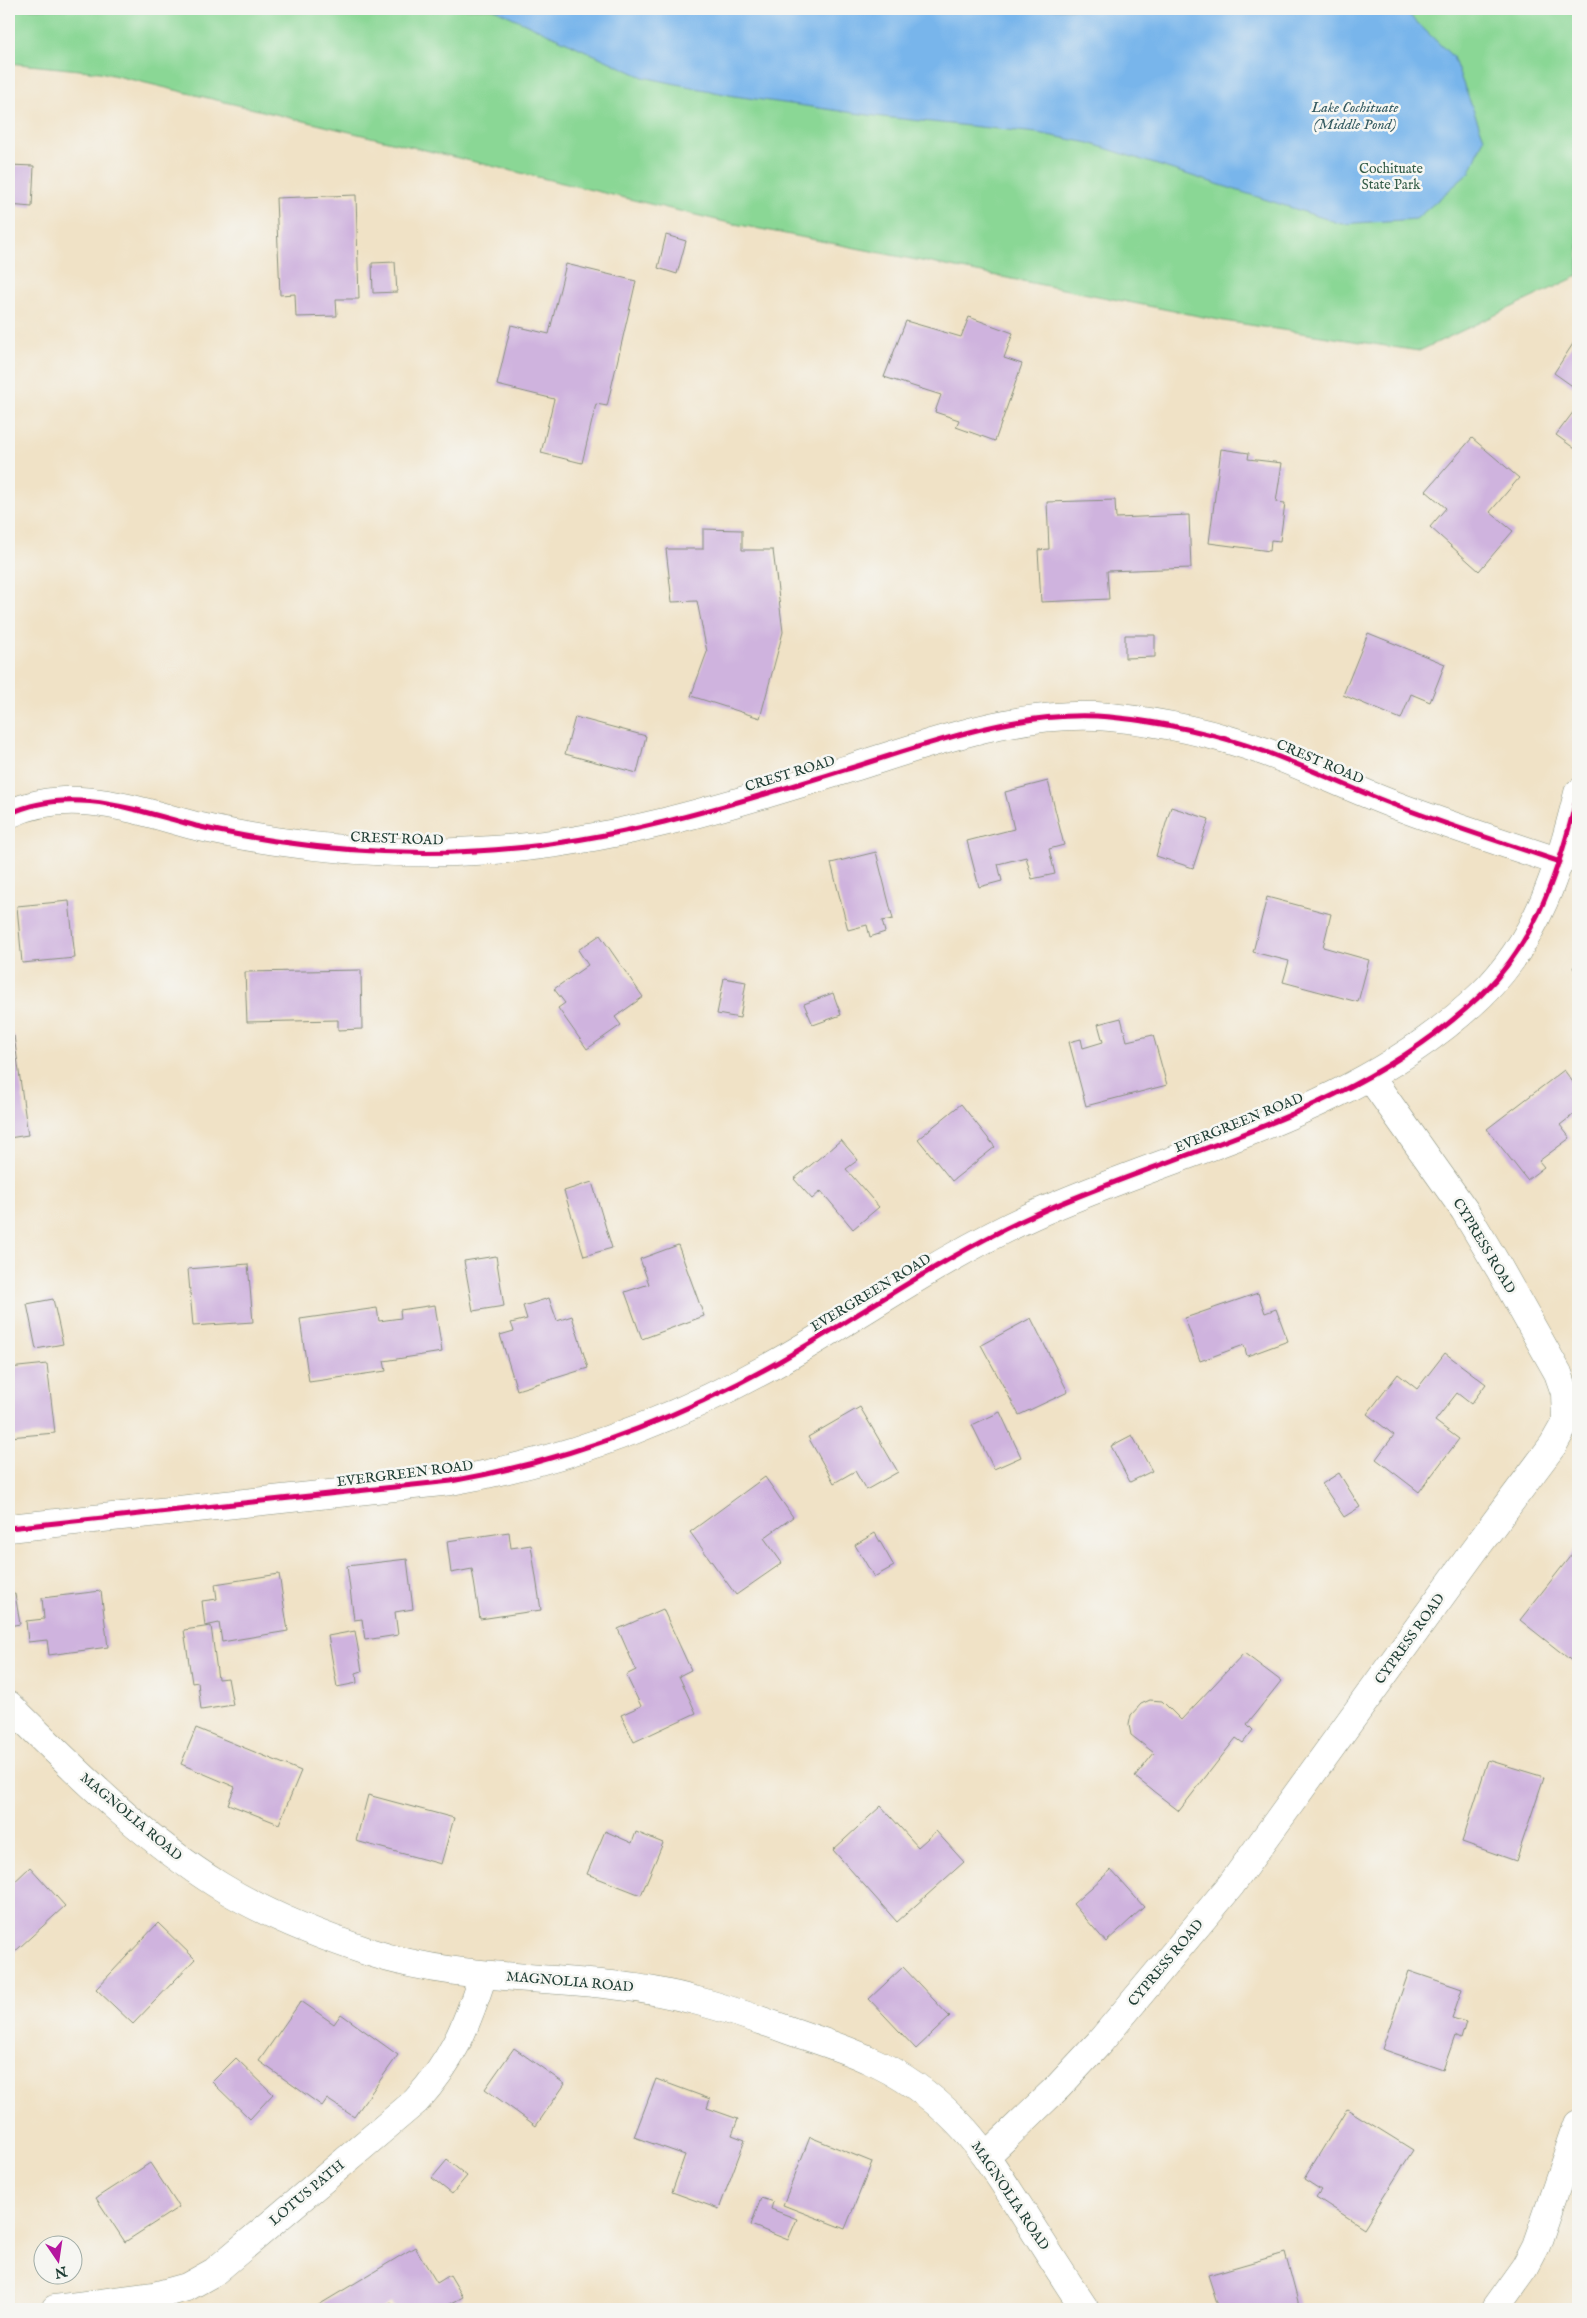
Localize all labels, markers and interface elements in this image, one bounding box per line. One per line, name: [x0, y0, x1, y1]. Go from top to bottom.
water label: Lake Cochituate (Middle Pond): [1310, 98, 1399, 134]
park label: Cochituate State Park: [1359, 160, 1424, 194]
street label: CREST ROAD: [1274, 736, 1366, 788]
street label: CREST ROAD: [743, 752, 837, 796]
street label: CREST ROAD: [350, 828, 444, 850]
street label: EVERGREEN ROAD: [1172, 1089, 1306, 1157]
street label: CYPRESS ROAD: [1448, 1195, 1520, 1297]
street label: EVERGREEN ROAD: [808, 1250, 934, 1336]
street label: EVERGREEN ROAD: [336, 1457, 474, 1491]
street label: CYPRESS ROAD: [1371, 1590, 1449, 1688]
street label: MAGNOLIA ROAD: [76, 1769, 186, 1865]
street label: CYPRESS ROAD: [1124, 1916, 1208, 2010]
street label: MAGNOLIA ROAD: [506, 1967, 634, 1997]
street label: MAGNOLIA ROAD: [967, 2138, 1053, 2254]
street label: LOTUS PATH: [266, 2156, 348, 2230]
north arrow: [32, 2236, 82, 2286]
text: N: [53, 2261, 70, 2282]

